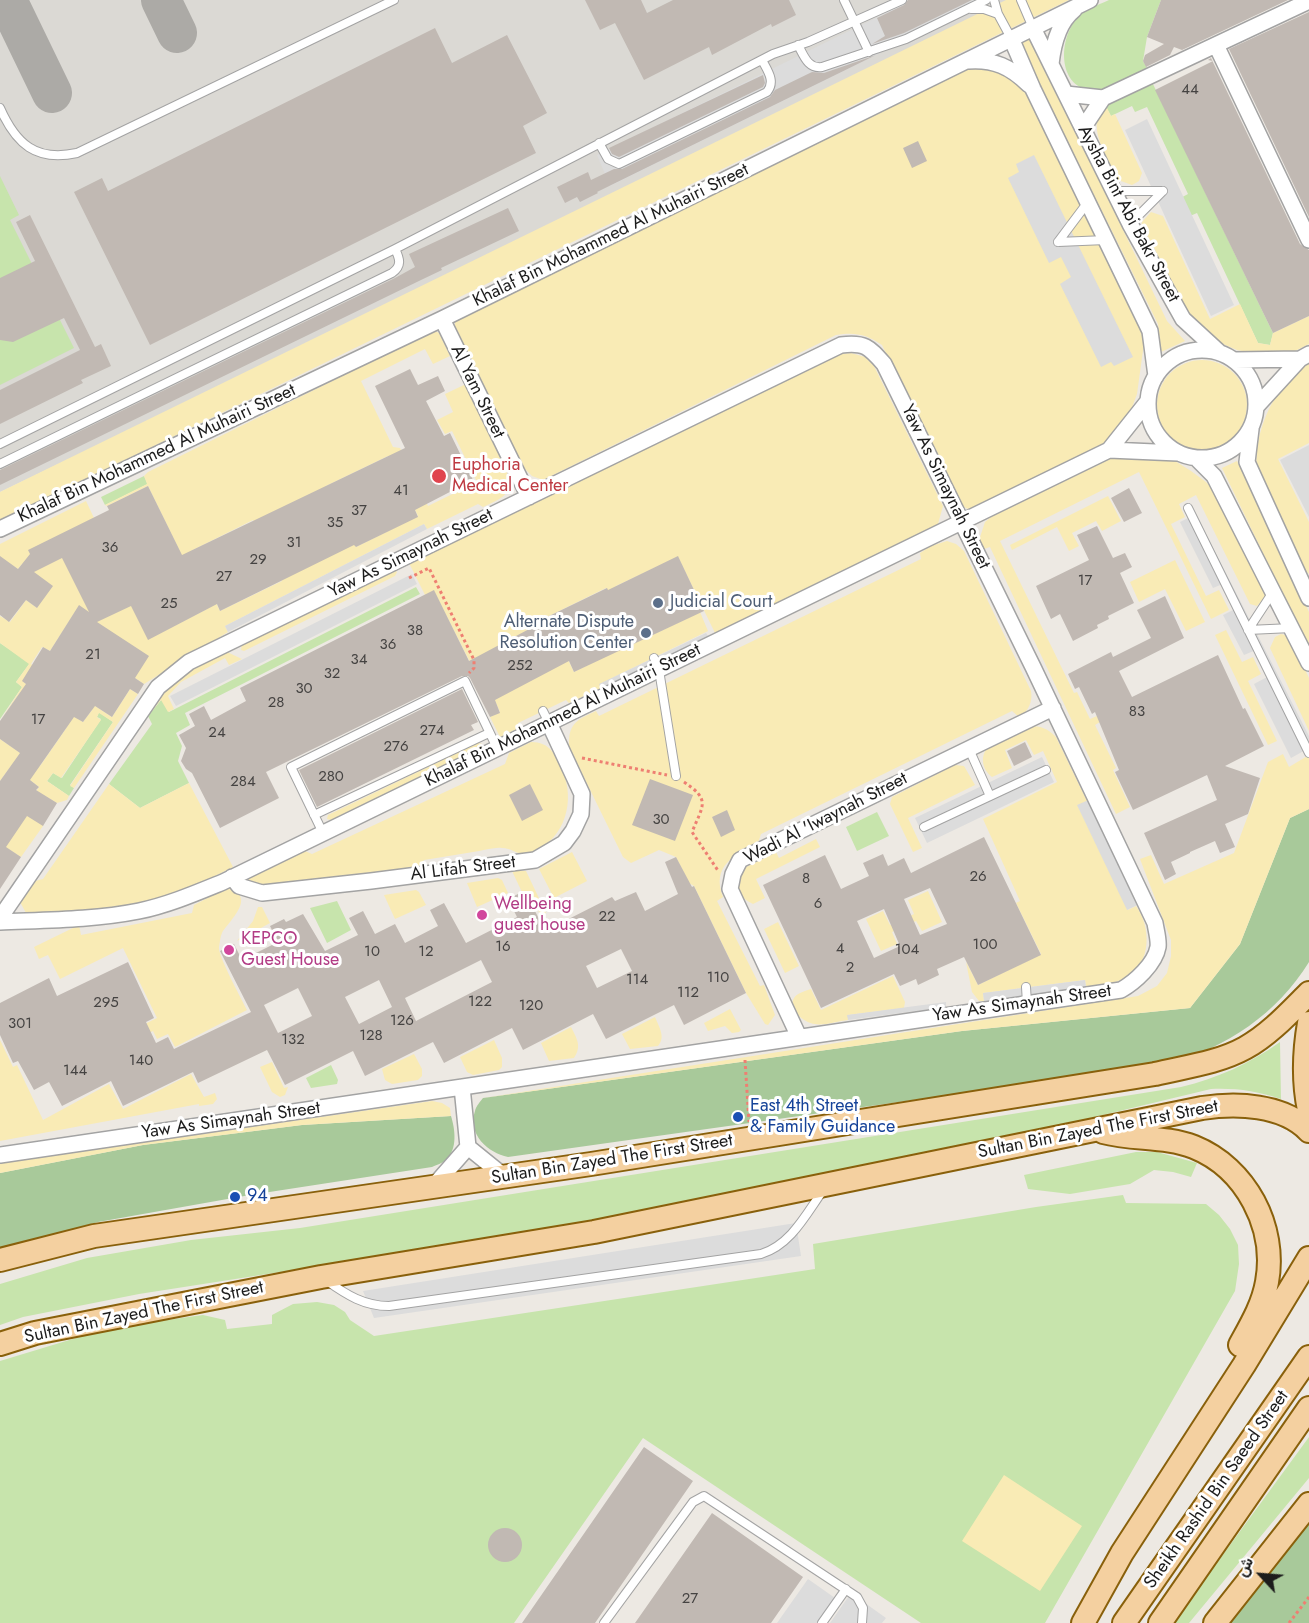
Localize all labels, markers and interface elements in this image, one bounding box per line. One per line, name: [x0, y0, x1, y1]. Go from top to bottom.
house number: 44: [1181, 81, 1199, 99]
street label: Aysha Bint Abi Bakr Street: [1072, 122, 1184, 306]
street label: Khalaf Bin Mohammed Al Muhairi Street: [470, 160, 752, 312]
street label: Al Yam Street: [445, 342, 509, 442]
street label: Khalaf Bin Mohammed Al Muhairi Street: [15, 380, 299, 528]
street label: Yaw As Simaynah Street: [896, 401, 994, 573]
place label: Euphoria Medical Center: [452, 455, 568, 498]
marker: Euphoria Medical Center: [430, 467, 448, 485]
house number: 41: [393, 482, 409, 500]
house number: 37: [351, 502, 367, 520]
street label: Yaw As Simaynah Street: [325, 505, 497, 603]
house number: 35: [327, 514, 343, 532]
house number: 31: [287, 534, 301, 552]
house number: 36: [102, 539, 118, 557]
house number: 29: [249, 551, 267, 569]
house number: 27: [216, 568, 232, 586]
house number: 17: [1078, 572, 1092, 590]
place label: Judicial Court: [670, 592, 772, 614]
house number: 25: [161, 595, 177, 613]
marker: Judicial Court: [651, 596, 665, 610]
place label: Alternate Dispute Resolution Center: [499, 612, 634, 654]
house number: 38: [407, 622, 423, 640]
marker: Alternate Dispute Resolution Center: [639, 626, 653, 640]
house number: 36: [380, 636, 396, 654]
street label: Khalaf Bin Mohammed Al Muhairi Street: [422, 640, 704, 792]
house number: 21: [85, 646, 101, 664]
house number: 34: [351, 651, 367, 669]
house number: 252: [507, 657, 533, 675]
house number: 32: [324, 665, 340, 683]
house number: 30: [295, 680, 313, 698]
house number: 28: [268, 694, 284, 712]
house number: 83: [1129, 703, 1145, 721]
house number: 17: [31, 711, 45, 729]
house number: 274: [419, 722, 445, 740]
house number: 24: [208, 724, 226, 742]
house number: 276: [383, 738, 409, 756]
house number: 280: [318, 768, 344, 786]
street label: Wadi Al 'Iwaynah Street: [741, 768, 911, 870]
house number: 284: [230, 773, 256, 791]
house number: 30: [652, 811, 670, 829]
street label: Al Lifah Street: [409, 852, 517, 886]
house number: 26: [969, 868, 987, 886]
house number: 8: [802, 870, 810, 888]
place label: Wellbeing guest house: [494, 894, 585, 936]
house number: 6: [814, 895, 822, 913]
marker: Wellbeing guest house: [475, 908, 489, 922]
house number: 22: [598, 908, 616, 926]
place label: KEPCO Guest House: [241, 929, 339, 972]
house number: 100: [973, 936, 997, 954]
house number: 16: [495, 938, 511, 956]
house number: 4: [836, 940, 844, 958]
house number: 104: [895, 941, 919, 959]
marker: KEPCO Guest House: [222, 943, 236, 957]
house number: 10: [364, 943, 380, 961]
house number: 12: [418, 943, 434, 961]
house number: 2: [846, 959, 854, 977]
house number: 110: [707, 969, 729, 987]
house number: 114: [626, 971, 648, 989]
street label: Yaw As Simaynah Street: [931, 981, 1113, 1027]
house number: 112: [677, 984, 699, 1002]
house number: 122: [468, 993, 492, 1011]
house number: 295: [93, 994, 119, 1012]
house number: 120: [519, 997, 543, 1015]
house number: 126: [390, 1012, 414, 1030]
house number: 301: [8, 1015, 32, 1033]
house number: 128: [359, 1027, 383, 1045]
house number: 132: [281, 1031, 305, 1049]
house number: 140: [129, 1052, 153, 1070]
house number: 144: [63, 1062, 87, 1080]
place label: East 4th Street & Family Guidance: [750, 1096, 895, 1138]
street label: Sultan Bin Zayed The First Street: [976, 1096, 1220, 1164]
street label: Yaw As Simaynah Street: [140, 1098, 322, 1144]
marker: East 4th Street & Family Guidance: [731, 1110, 745, 1124]
street label: Sultan Bin Zayed The First Street: [490, 1130, 734, 1190]
place label: 94: [247, 1186, 268, 1208]
marker: 94: [228, 1190, 242, 1204]
street label: Sultan Bin Zayed The First Street: [22, 1277, 266, 1349]
street label: Sheikh Rashid Bin Saeed Street: [1140, 1387, 1294, 1593]
north arrow: [1231, 1545, 1291, 1605]
text: ش: [1230, 1553, 1259, 1581]
house number: 27: [682, 1590, 698, 1608]

